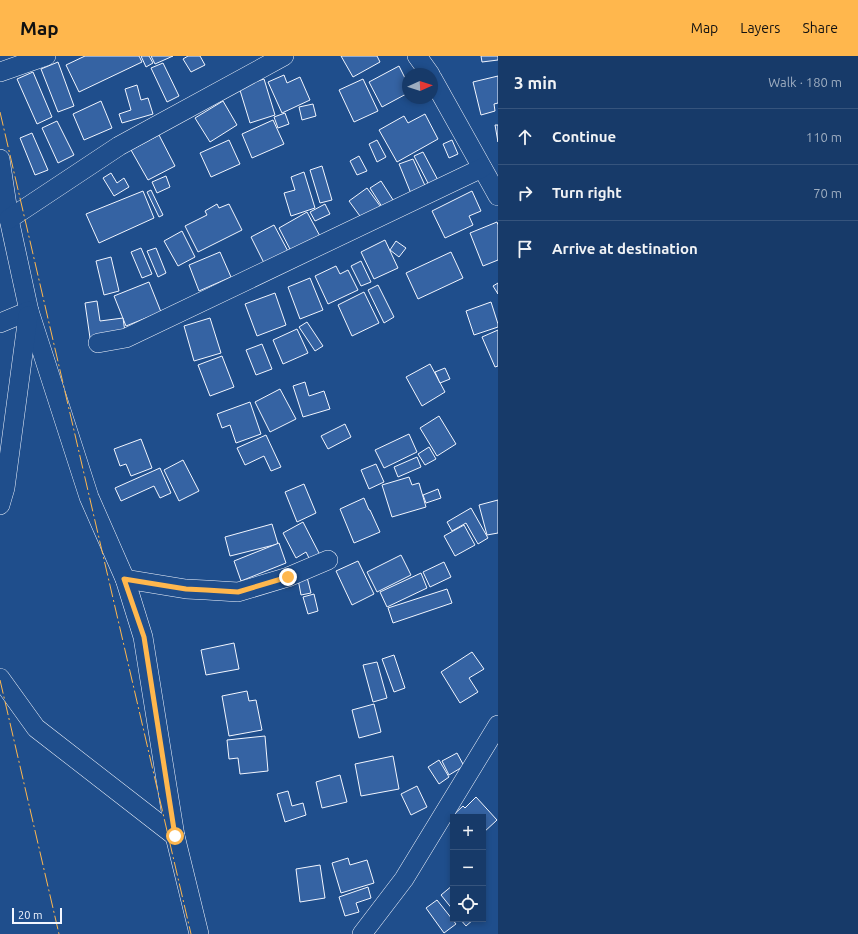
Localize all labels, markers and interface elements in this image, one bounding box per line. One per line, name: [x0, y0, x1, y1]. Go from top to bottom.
text: Map: [20, 17, 59, 39]
text: Map: [691, 20, 718, 36]
text: Layers: [740, 20, 780, 36]
text: Share: [802, 20, 838, 36]
north arrow: [402, 68, 438, 104]
text: 3 min: [514, 73, 557, 92]
text: Walk · 180 m: [768, 75, 842, 89]
icon: ahead: [514, 126, 536, 148]
text: Continue: [552, 128, 616, 145]
text: 110 m: [806, 130, 842, 144]
icon: right: [514, 182, 536, 204]
text: Turn right: [552, 184, 622, 201]
text: 70 m: [813, 186, 842, 200]
icon: arrive: [514, 238, 536, 260]
text: Arrive at destination: [552, 240, 698, 257]
route end: [279, 568, 297, 586]
map controls: [450, 814, 486, 922]
button: +: [450, 814, 486, 850]
route start: [166, 827, 184, 845]
button: −: [450, 850, 486, 886]
button: locate: [450, 886, 486, 922]
scale bar: [12, 906, 62, 925]
text: 20 m: [18, 909, 42, 921]

